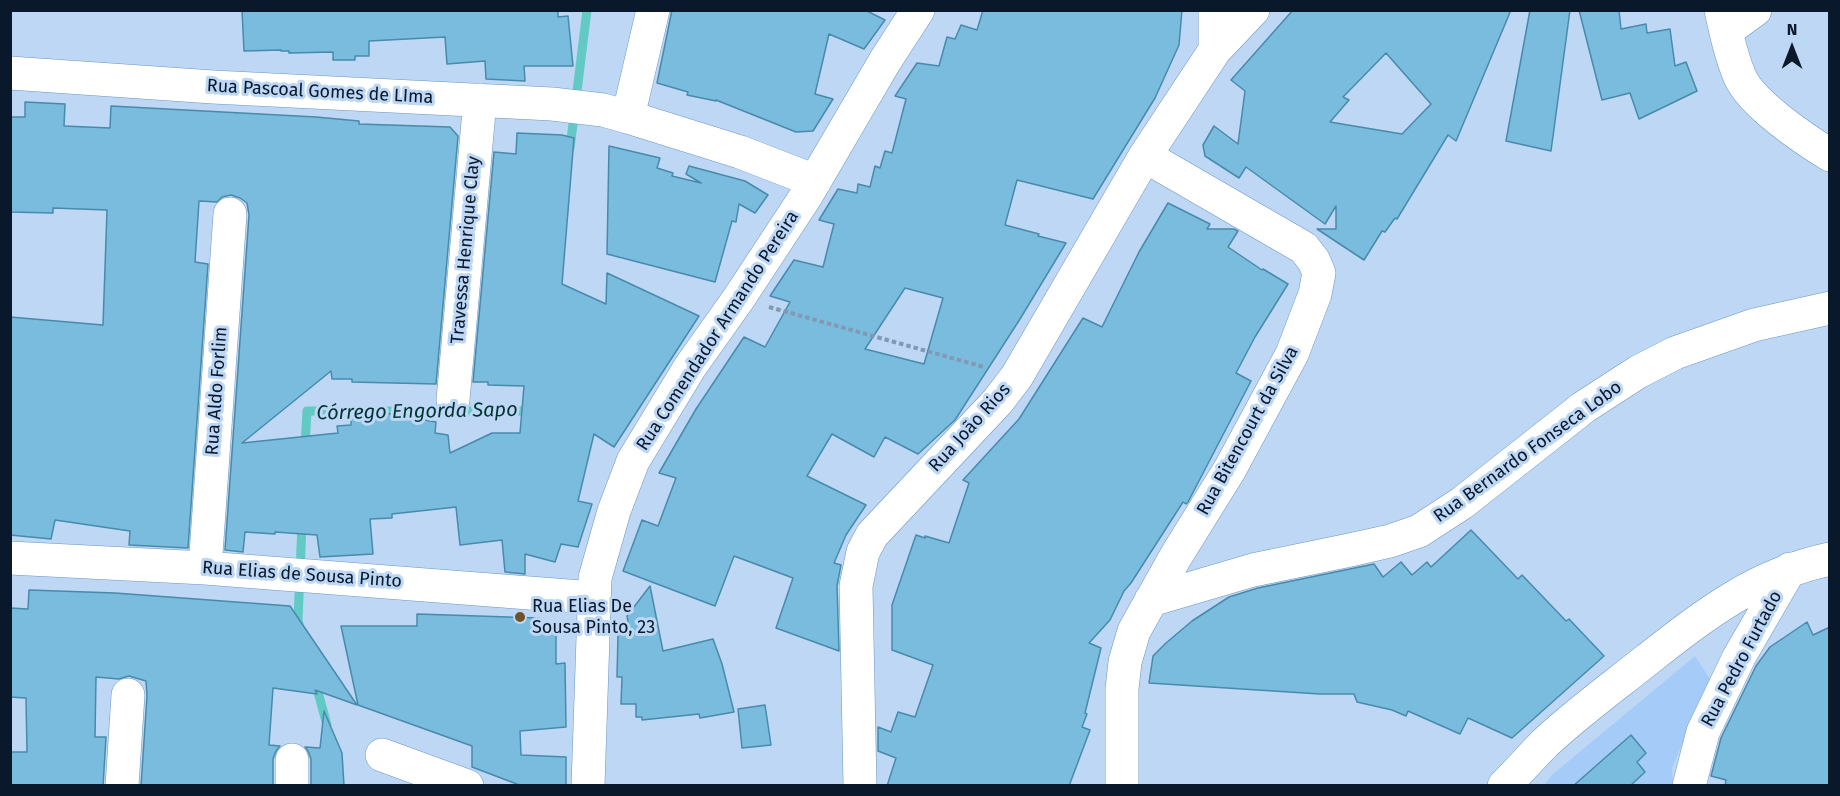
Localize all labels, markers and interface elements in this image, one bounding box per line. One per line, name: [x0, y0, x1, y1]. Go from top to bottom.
north arrow: [1762, 18, 1822, 78]
text: N: [1787, 20, 1797, 39]
street label: Rua Pascoal Gomes de LIma: [206, 75, 434, 109]
street label: Travessa Henrique Clay: [447, 155, 485, 345]
street label: Rua Comendador Armando Pereira: [632, 207, 804, 455]
street label: Rua Aldo Forlim: [202, 326, 232, 456]
street label: Rua Bitencourt da Silva: [1193, 343, 1303, 519]
street label: Rua Bernardo Fonseca Lobo: [1430, 377, 1626, 527]
street label: Rua João Rios: [925, 379, 1015, 477]
water label: Córrego Engorda Sapo: [316, 398, 518, 426]
street label: Rua Elias de Sousa Pinto: [201, 557, 403, 593]
street label: Rua Pedro Furtado: [1697, 587, 1787, 731]
place label: Rua Elias De Sousa Pinto, 23: [532, 596, 655, 638]
marker: Rua Elias De Sousa Pinto, 23: [513, 610, 527, 624]

